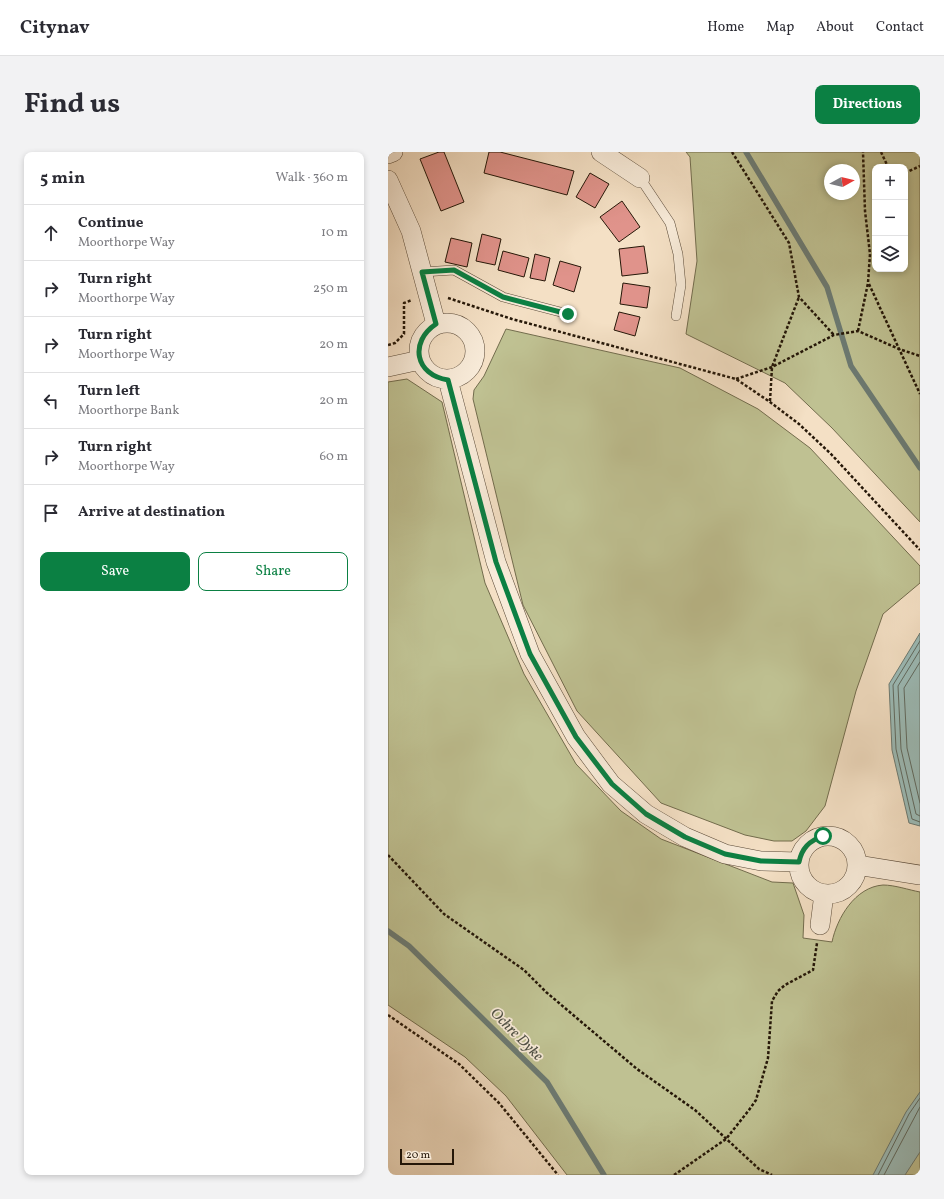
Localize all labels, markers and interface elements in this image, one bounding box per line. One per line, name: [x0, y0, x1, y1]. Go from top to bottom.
text: Citynav: [20, 15, 90, 41]
text: Home: [707, 18, 744, 37]
text: Map: [766, 18, 794, 37]
text: About: [816, 18, 854, 37]
text: Contact: [876, 18, 924, 37]
text: Find us: [24, 85, 120, 124]
button: Directions: [815, 85, 920, 124]
north arrow: [824, 164, 860, 200]
map controls: [872, 164, 908, 272]
button: +: [872, 164, 908, 200]
text: 5 min: [40, 167, 85, 190]
text: Walk · 360 m: [276, 169, 348, 187]
button: −: [872, 200, 908, 236]
text: Continue: [78, 213, 143, 234]
icon: ahead: [40, 222, 62, 244]
text: 10 m: [321, 224, 348, 242]
text: Moorthorpe Way: [78, 234, 175, 252]
button: layers: [872, 236, 908, 272]
text: Turn right: [78, 269, 152, 290]
icon: right: [40, 278, 62, 300]
text: 250 m: [313, 280, 348, 298]
text: Moorthorpe Way: [78, 290, 175, 308]
route end: [559, 305, 577, 323]
text: Turn right: [78, 325, 152, 346]
icon: right: [40, 334, 62, 356]
text: 20 m: [319, 336, 348, 354]
text: Moorthorpe Way: [78, 346, 175, 364]
text: Turn left: [78, 381, 140, 402]
icon: left: [40, 390, 62, 412]
text: 20 m: [319, 392, 348, 410]
text: Moorthorpe Bank: [78, 402, 179, 420]
text: Turn right: [78, 437, 152, 458]
icon: right: [40, 446, 62, 468]
text: 60 m: [320, 448, 348, 466]
text: Moorthorpe Way: [78, 458, 175, 476]
icon: arrive: [40, 502, 62, 524]
text: Arrive at destination: [78, 502, 225, 523]
button: Save: [40, 552, 190, 591]
button: Share: [198, 552, 348, 591]
route start: [814, 827, 832, 845]
water label: Ochre Dyke: [485, 1004, 548, 1067]
scale bar: [400, 1147, 454, 1166]
text: 20 m: [406, 1148, 430, 1163]

